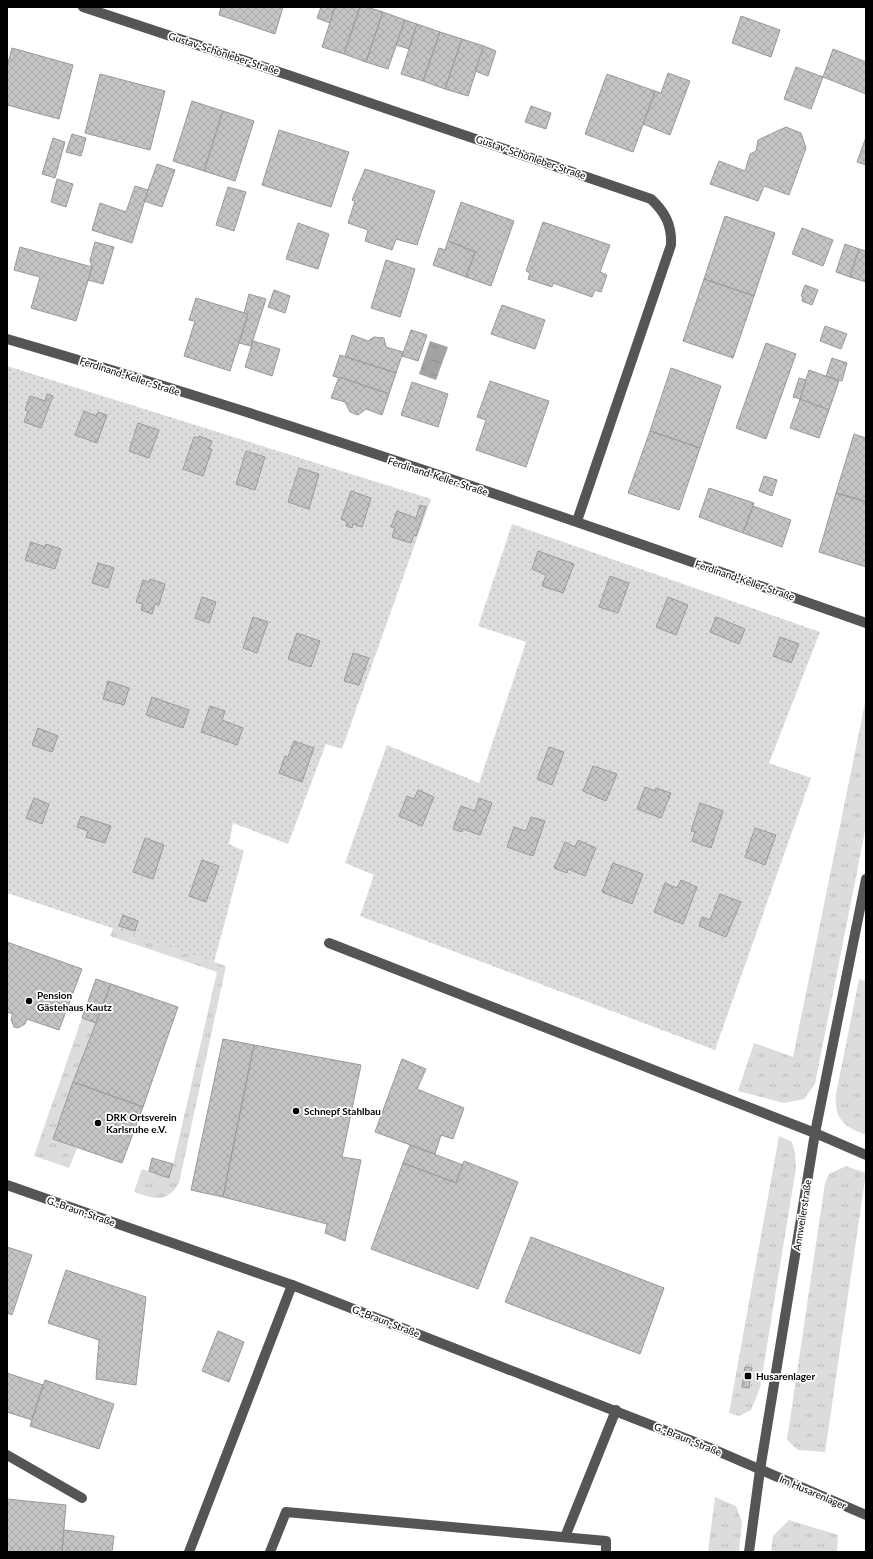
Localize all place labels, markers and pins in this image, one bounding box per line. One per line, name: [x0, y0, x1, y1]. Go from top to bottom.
place label: Pension Gästehaus Kautz: [37, 989, 112, 1013]
marker: Pension Gästehaus Kautz: [24, 996, 34, 1006]
place label: Schnepf Stahlbau: [304, 1105, 381, 1117]
marker: Schnepf Stahlbau: [291, 1106, 301, 1116]
place label: DRK Ortsverein Karlsruhe e.V.: [106, 1111, 177, 1135]
marker: DRK Ortsverein Karlsruhe e.V.: [93, 1118, 103, 1128]
place label: Husarenlager: [756, 1370, 815, 1382]
marker: Husarenlager: [743, 1371, 753, 1381]

